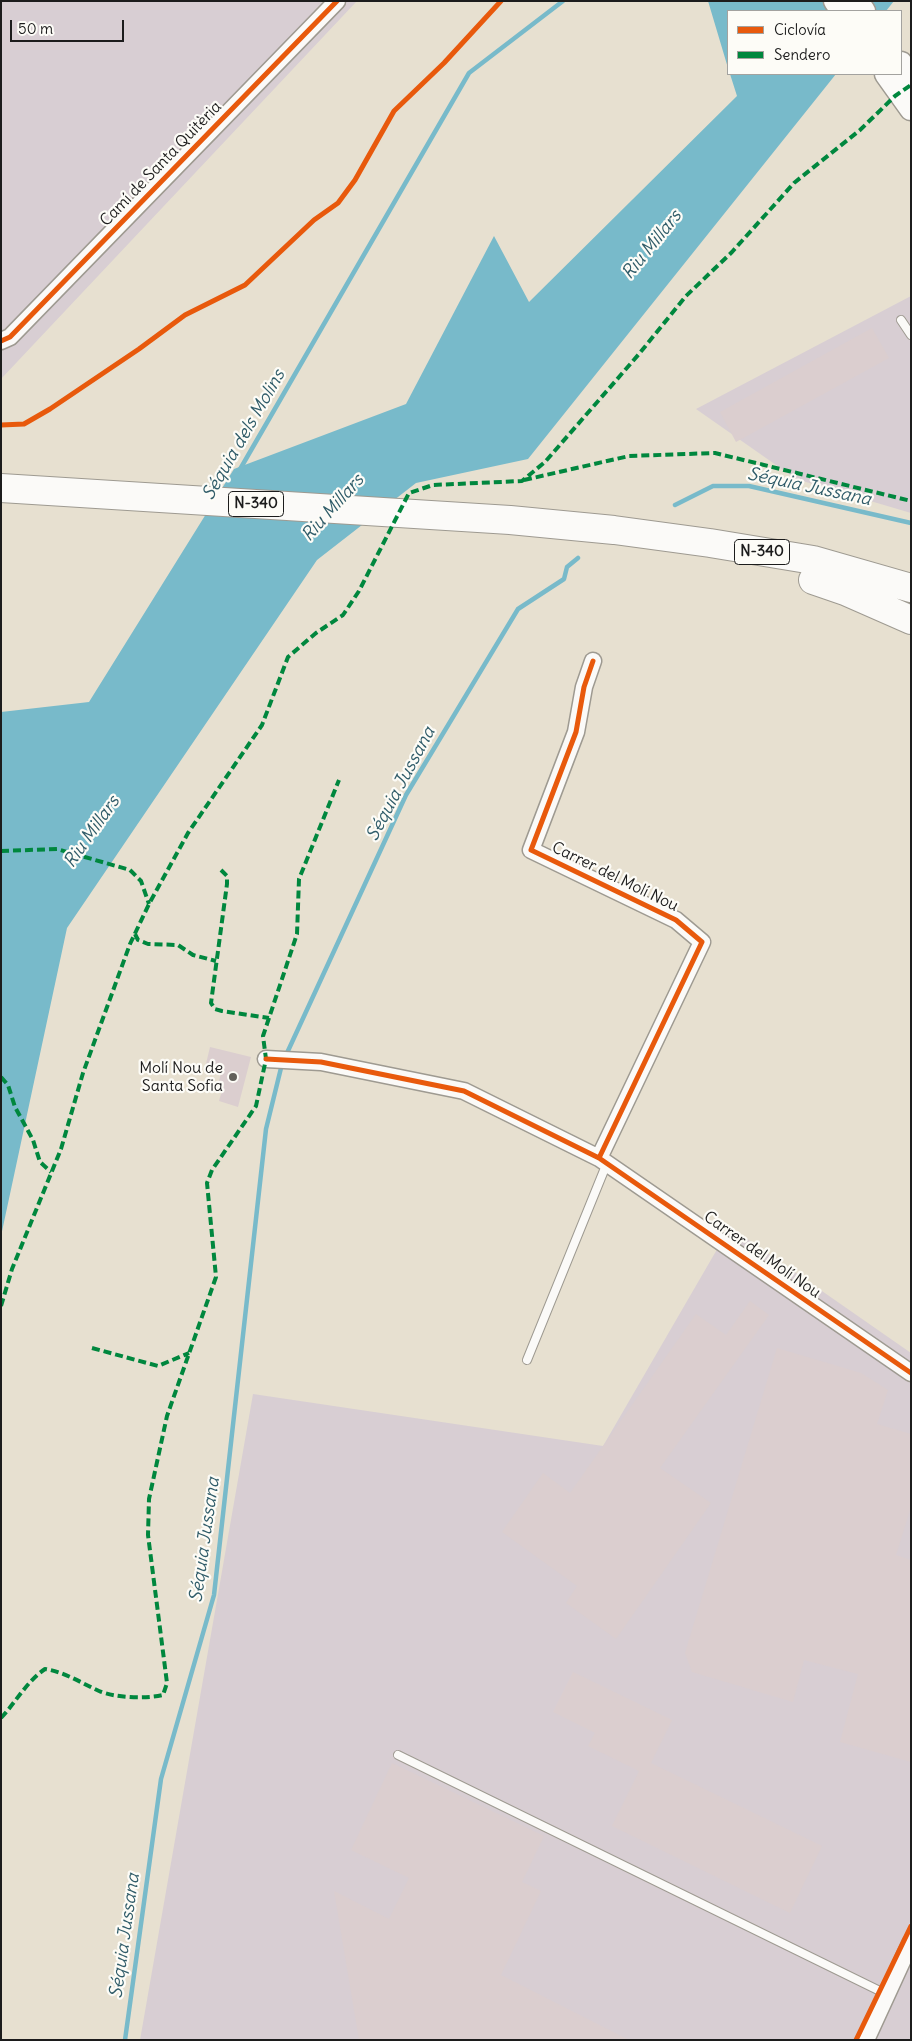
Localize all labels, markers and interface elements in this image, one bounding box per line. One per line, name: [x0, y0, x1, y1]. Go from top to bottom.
scale bar: [12, 10, 126, 42]
legend: [727, 10, 902, 75]
text: 50 m: [18, 19, 53, 38]
text: Ciclovía: [774, 20, 826, 39]
text: Sendero: [774, 45, 830, 64]
street label: Camí de Santa Quitèria: [96, 98, 226, 230]
water label: Riu Millars: [618, 206, 686, 284]
water label: Séquia dels Molins: [198, 366, 290, 504]
water label: Séquia Jussana: [745, 463, 873, 511]
water label: Riu Millars: [297, 470, 369, 546]
road number: N-340: [228, 492, 284, 516]
road number: N-340: [734, 540, 790, 564]
water label: Séquia Jussana: [362, 723, 440, 845]
water label: Riu Millars: [59, 792, 125, 872]
street label: Carrer del Molí Nou: [549, 838, 681, 916]
place label: Molí Nou de Santa Sofia: [139, 1058, 223, 1096]
marker: Molí Nou de Santa Sofia: [227, 1071, 239, 1083]
street label: Carrer del Molí Nou: [700, 1207, 824, 1303]
water label: Séquia Jussana: [186, 1476, 224, 1604]
water label: Séquia Jussana: [106, 1872, 144, 2000]

